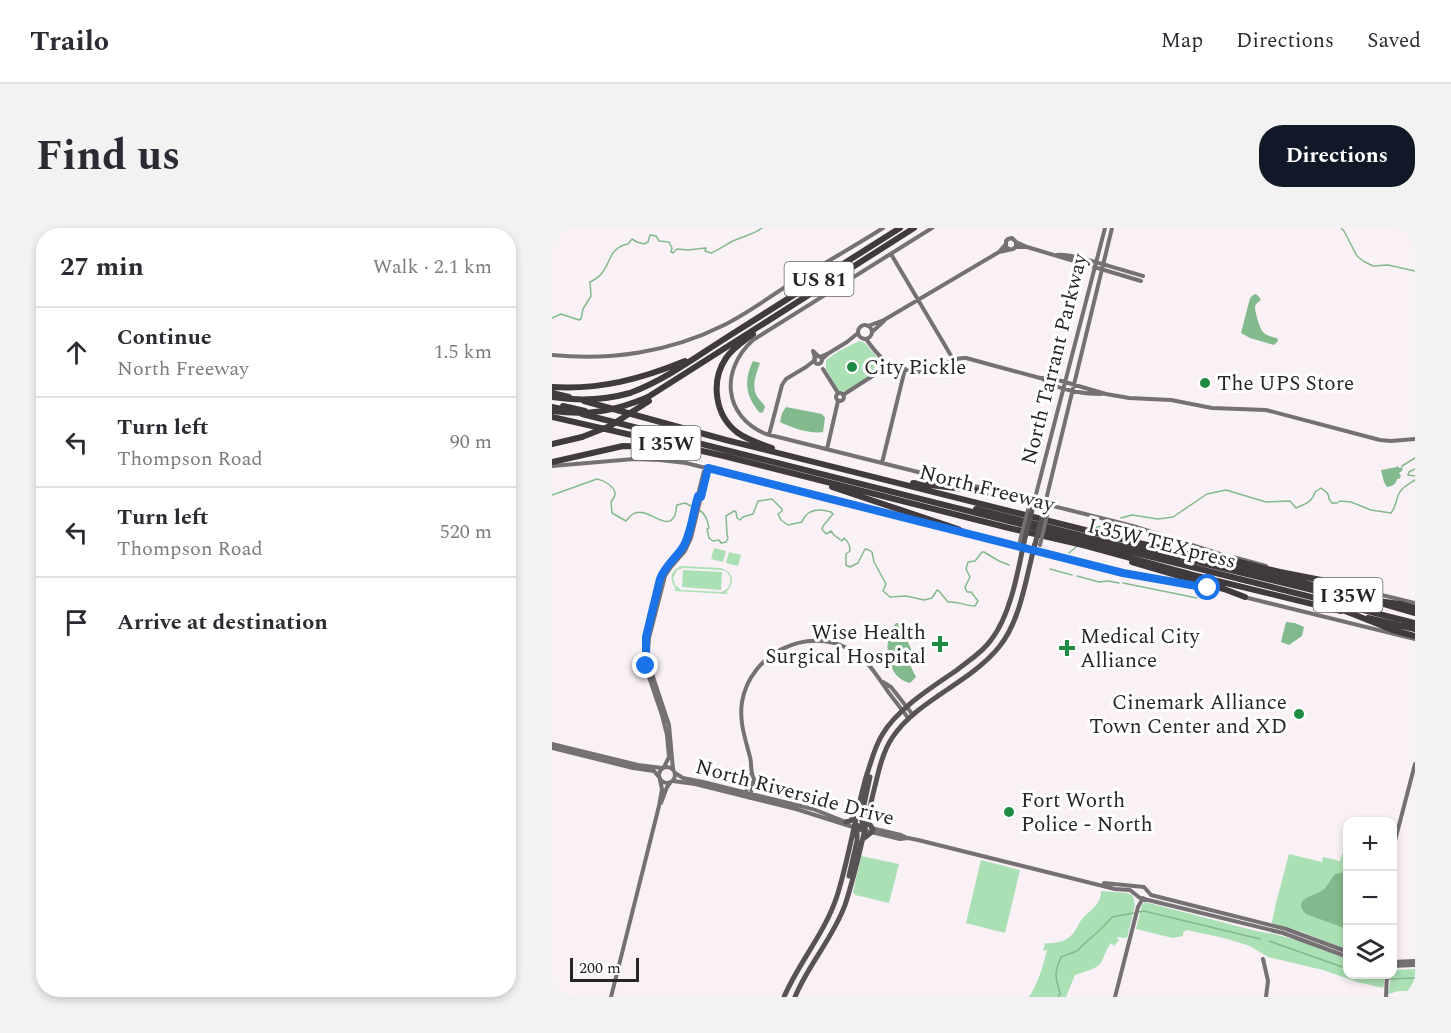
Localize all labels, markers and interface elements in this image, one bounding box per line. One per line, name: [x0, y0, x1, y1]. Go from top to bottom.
text: Trailo: [30, 20, 109, 63]
text: Map: [1161, 25, 1203, 57]
text: Directions: [1236, 25, 1334, 57]
text: Saved: [1367, 25, 1421, 57]
text: Find us: [36, 125, 180, 188]
button: Directions: [1259, 125, 1415, 187]
text: 27 min: [60, 247, 144, 287]
street label: North Tarrant Parkway: [1013, 250, 1097, 468]
text: Walk · 2.1 km: [373, 252, 492, 282]
road number: US 81: [784, 262, 854, 296]
text: Continue: [117, 321, 212, 354]
icon: ahead: [60, 336, 93, 369]
text: 1.5 km: [434, 337, 492, 367]
place label: City Pickle: [864, 352, 966, 384]
text: North Freeway: [117, 354, 249, 384]
marker: City Pickle: [845, 360, 859, 374]
place label: The UPS Store: [1217, 368, 1354, 400]
marker: The UPS Store: [1198, 376, 1212, 390]
text: Turn left: [117, 411, 209, 444]
icon: left: [60, 426, 93, 459]
road number: I 35W: [632, 426, 700, 460]
text: 90 m: [450, 427, 492, 457]
text: Thompson Road: [117, 444, 263, 474]
street label: North Freeway: [916, 457, 1059, 521]
text: Turn left: [117, 501, 209, 534]
street label: I 35W TEXpress: [1084, 510, 1239, 578]
icon: left: [60, 516, 93, 549]
text: 520 m: [440, 517, 492, 547]
text: Thompson Road: [117, 534, 263, 564]
route start: [1194, 574, 1220, 600]
road number: I 35W: [1314, 578, 1382, 612]
icon: arrive: [60, 606, 93, 639]
text: Arrive at destination: [117, 606, 328, 639]
place label: Wise Health Surgical Hospital: [765, 617, 926, 673]
place label: Medical City Alliance: [1080, 621, 1201, 677]
marker: Wise Health Surgical Hospital: [931, 635, 949, 653]
marker: Medical City Alliance: [1058, 639, 1076, 657]
route end: [632, 652, 658, 678]
place label: Cinemark Alliance Town Center and XD: [1089, 687, 1287, 743]
marker: Cinemark Alliance Town Center and XD: [1292, 707, 1306, 721]
street label: North Riverside Drive: [692, 751, 898, 835]
place label: Fort Worth Police - North: [1021, 785, 1153, 841]
marker: Fort Worth Police - North: [1002, 805, 1016, 819]
map controls: [1343, 817, 1397, 979]
button: +: [1343, 817, 1397, 871]
button: −: [1343, 871, 1397, 925]
button: layers: [1343, 925, 1397, 979]
scale bar: [570, 955, 639, 982]
text: 200 m: [579, 956, 621, 980]

